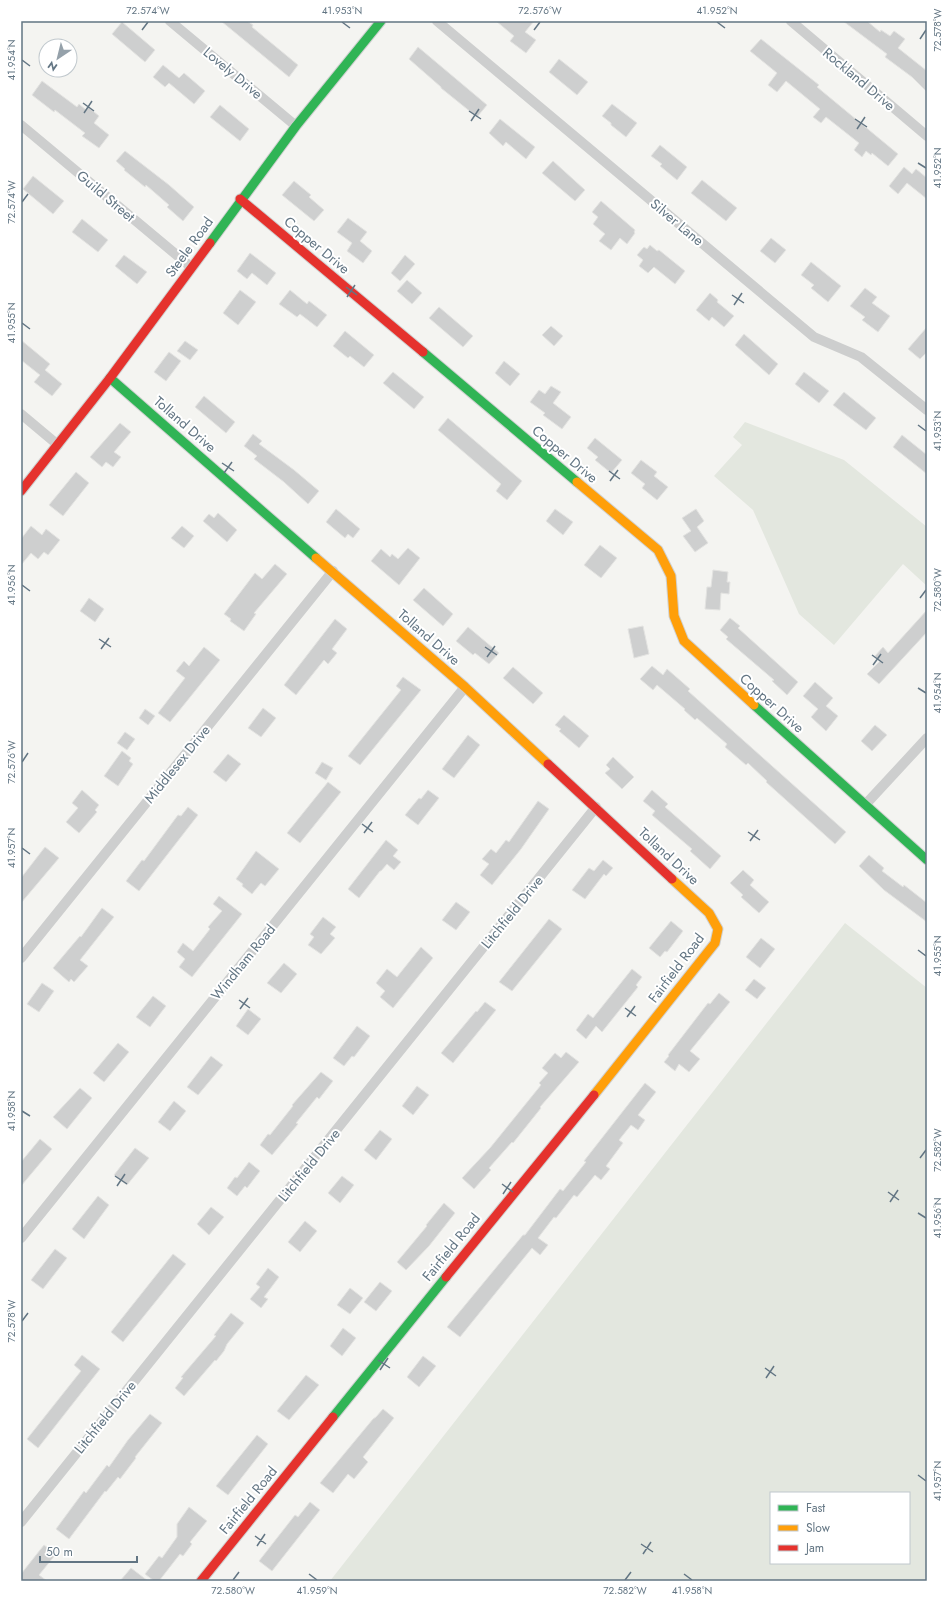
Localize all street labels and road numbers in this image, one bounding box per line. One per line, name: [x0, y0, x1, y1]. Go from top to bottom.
street label: Lovely Drive: [199, 42, 267, 104]
street label: Rockland Drive: [819, 43, 899, 115]
street label: Guild Street: [73, 166, 140, 227]
street label: Silver Lane: [646, 194, 708, 250]
street label: Copper Drive: [280, 211, 354, 279]
street label: Steele Road: [160, 213, 218, 281]
street label: Tolland Drive: [150, 391, 220, 457]
street label: Copper Drive: [528, 420, 602, 488]
street label: Tolland Drive: [394, 604, 464, 670]
street label: Copper Drive: [735, 669, 809, 737]
street label: Middlesex Drive: [139, 721, 215, 807]
street label: Tolland Drive: [634, 823, 704, 889]
street label: Litchfield Drive: [476, 871, 548, 953]
street label: Windham Road: [206, 920, 280, 1004]
street label: Fairfield Road: [643, 929, 709, 1007]
street label: Litchfield Drive: [273, 1124, 345, 1206]
street label: Fairfield Road: [417, 1209, 485, 1285]
street label: Litchfield Drive: [69, 1376, 141, 1458]
street label: Fairfield Road: [214, 1462, 282, 1538]

